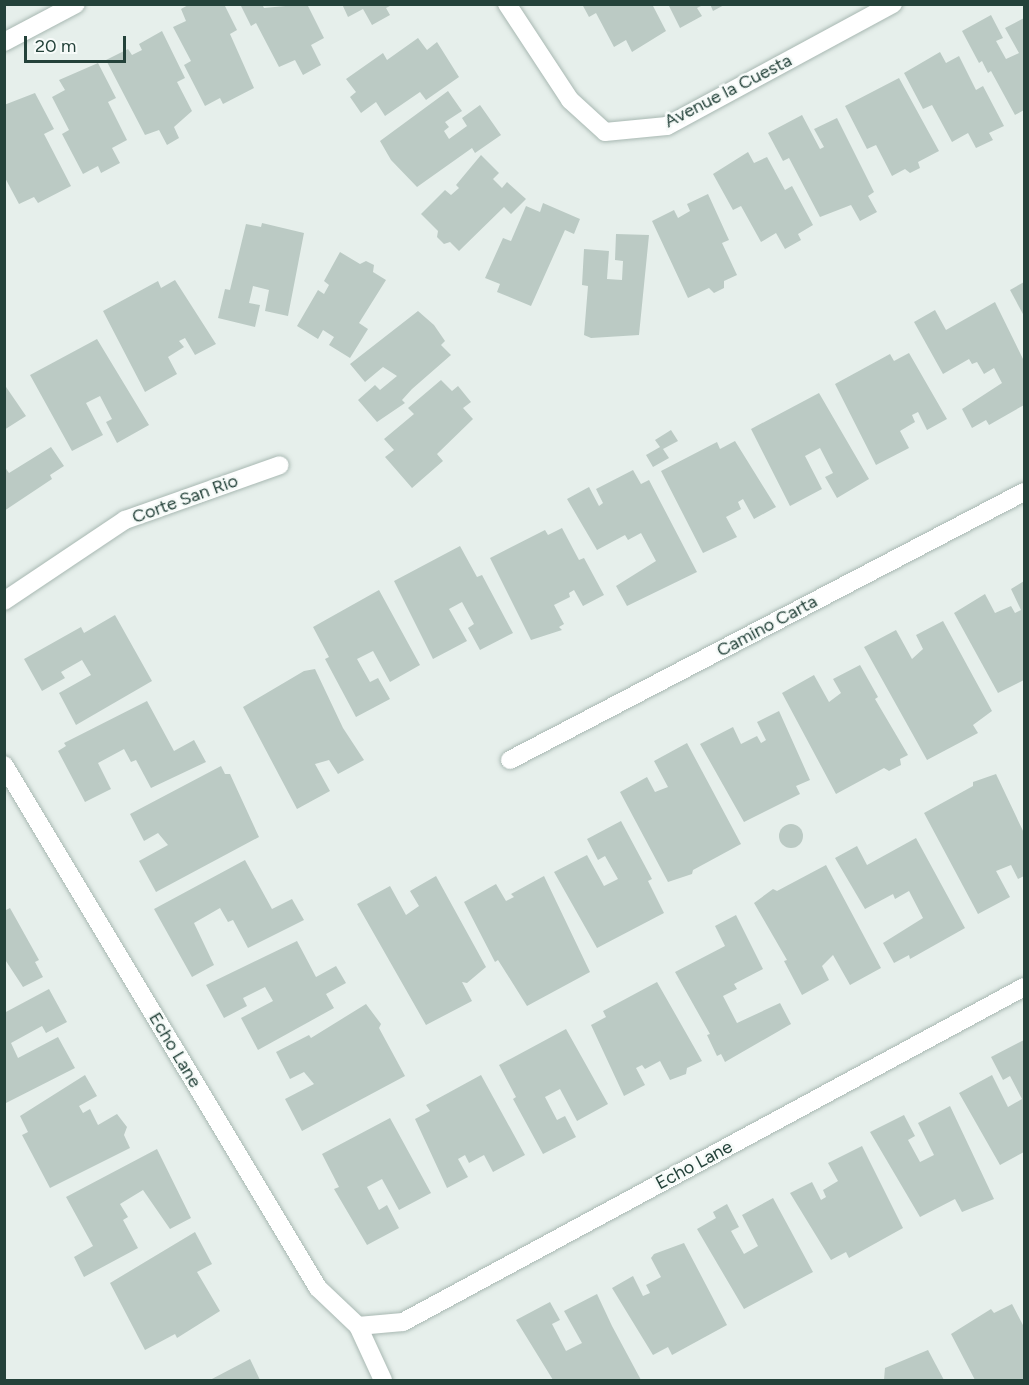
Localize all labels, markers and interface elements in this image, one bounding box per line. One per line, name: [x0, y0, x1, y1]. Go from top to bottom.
scale bar: [27, 24, 129, 62]
text: 20 m: [35, 35, 76, 57]
street label: Avenue la Cuesta: [661, 50, 795, 132]
street label: Corte San Rio: [129, 470, 241, 528]
street label: Camino Carta: [713, 590, 821, 662]
street label: Echo Lane: [144, 1009, 206, 1091]
street label: Echo Lane: [652, 1136, 736, 1194]

